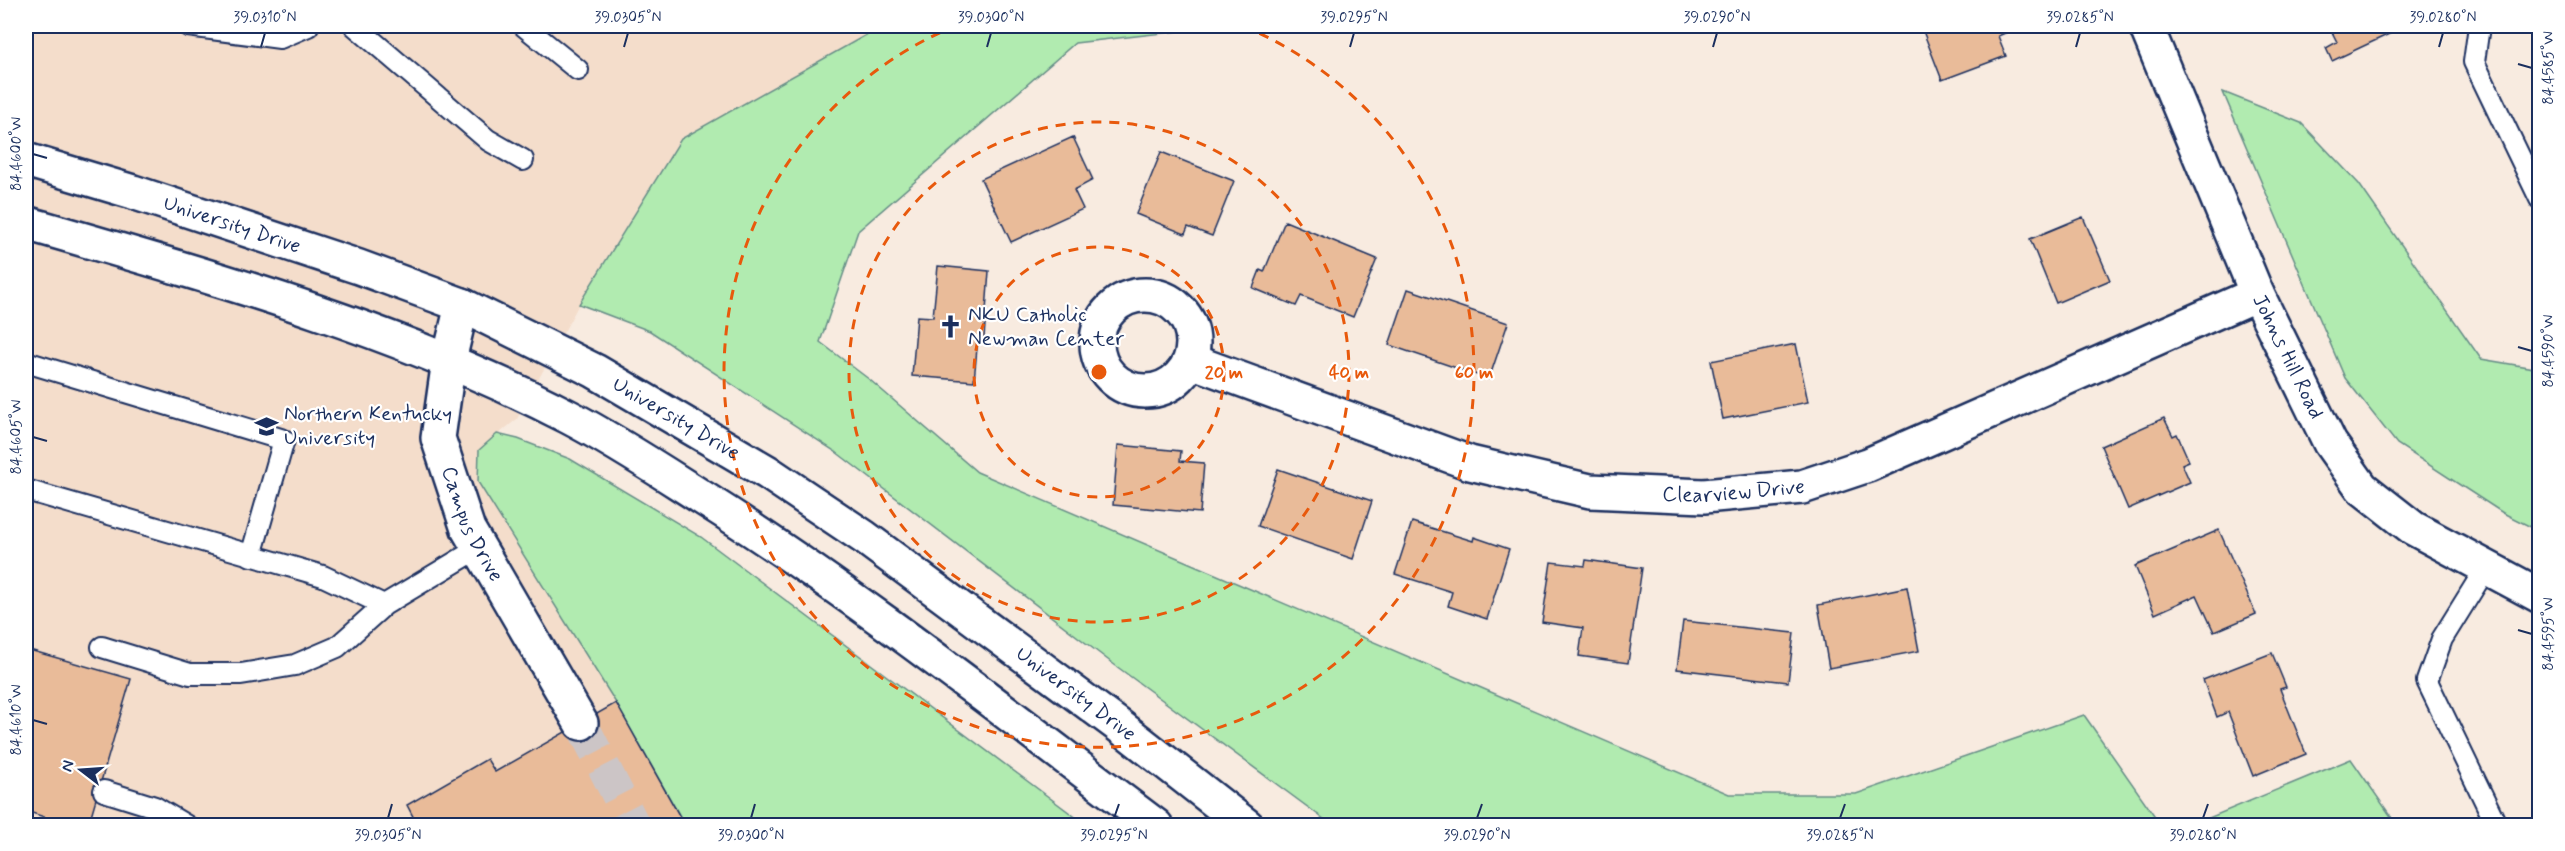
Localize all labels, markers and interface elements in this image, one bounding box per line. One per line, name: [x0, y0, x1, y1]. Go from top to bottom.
text: 39.0310°N: [233, 8, 297, 28]
text: 39.0305°N: [594, 8, 662, 28]
text: 39.0300°N: [958, 8, 1024, 28]
text: 39.0295°N: [1320, 8, 1388, 28]
text: 39.0290°N: [1684, 8, 1750, 28]
text: 39.0285°N: [2046, 8, 2114, 28]
text: 39.0280°N: [2409, 8, 2477, 28]
text: 84.4585°W: [2539, 31, 2559, 105]
text: 84.4600°W: [7, 117, 27, 191]
street label: University Drive: [160, 189, 304, 261]
street label: Johns Hill Road: [2245, 290, 2330, 424]
place label: NKU Catholic Newman Center: [968, 301, 1124, 353]
church icon: NKU Catholic Newman Center: [937, 314, 963, 340]
text: 84.4590°W: [2539, 315, 2559, 387]
text: 20 m: [1205, 361, 1243, 385]
text: 40 m: [1329, 361, 1369, 385]
text: 60 m: [1455, 361, 1493, 385]
centre of rings: [1089, 362, 1109, 382]
street label: University Drive: [607, 370, 745, 467]
text: 84.4605°W: [7, 400, 27, 474]
place label: Northern Kentucky University: [284, 400, 452, 452]
school or university icon: Northern Kentucky University: [253, 413, 279, 439]
street label: Campus Drive: [434, 463, 510, 587]
street label: Clearview Drive: [1662, 473, 1806, 510]
text: 84.4595°W: [2539, 597, 2559, 671]
street label: University Drive: [1010, 640, 1142, 748]
text: 84.4610°W: [7, 684, 27, 756]
north arrow: [51, 740, 111, 800]
text: N: [56, 758, 80, 774]
text: 39.0305°N: [354, 826, 422, 846]
text: 39.0300°N: [718, 826, 784, 846]
text: 39.0295°N: [1080, 826, 1148, 846]
text: 39.0290°N: [1444, 826, 1510, 846]
text: 39.0285°N: [1806, 826, 1874, 846]
text: 39.0280°N: [2169, 826, 2237, 846]

